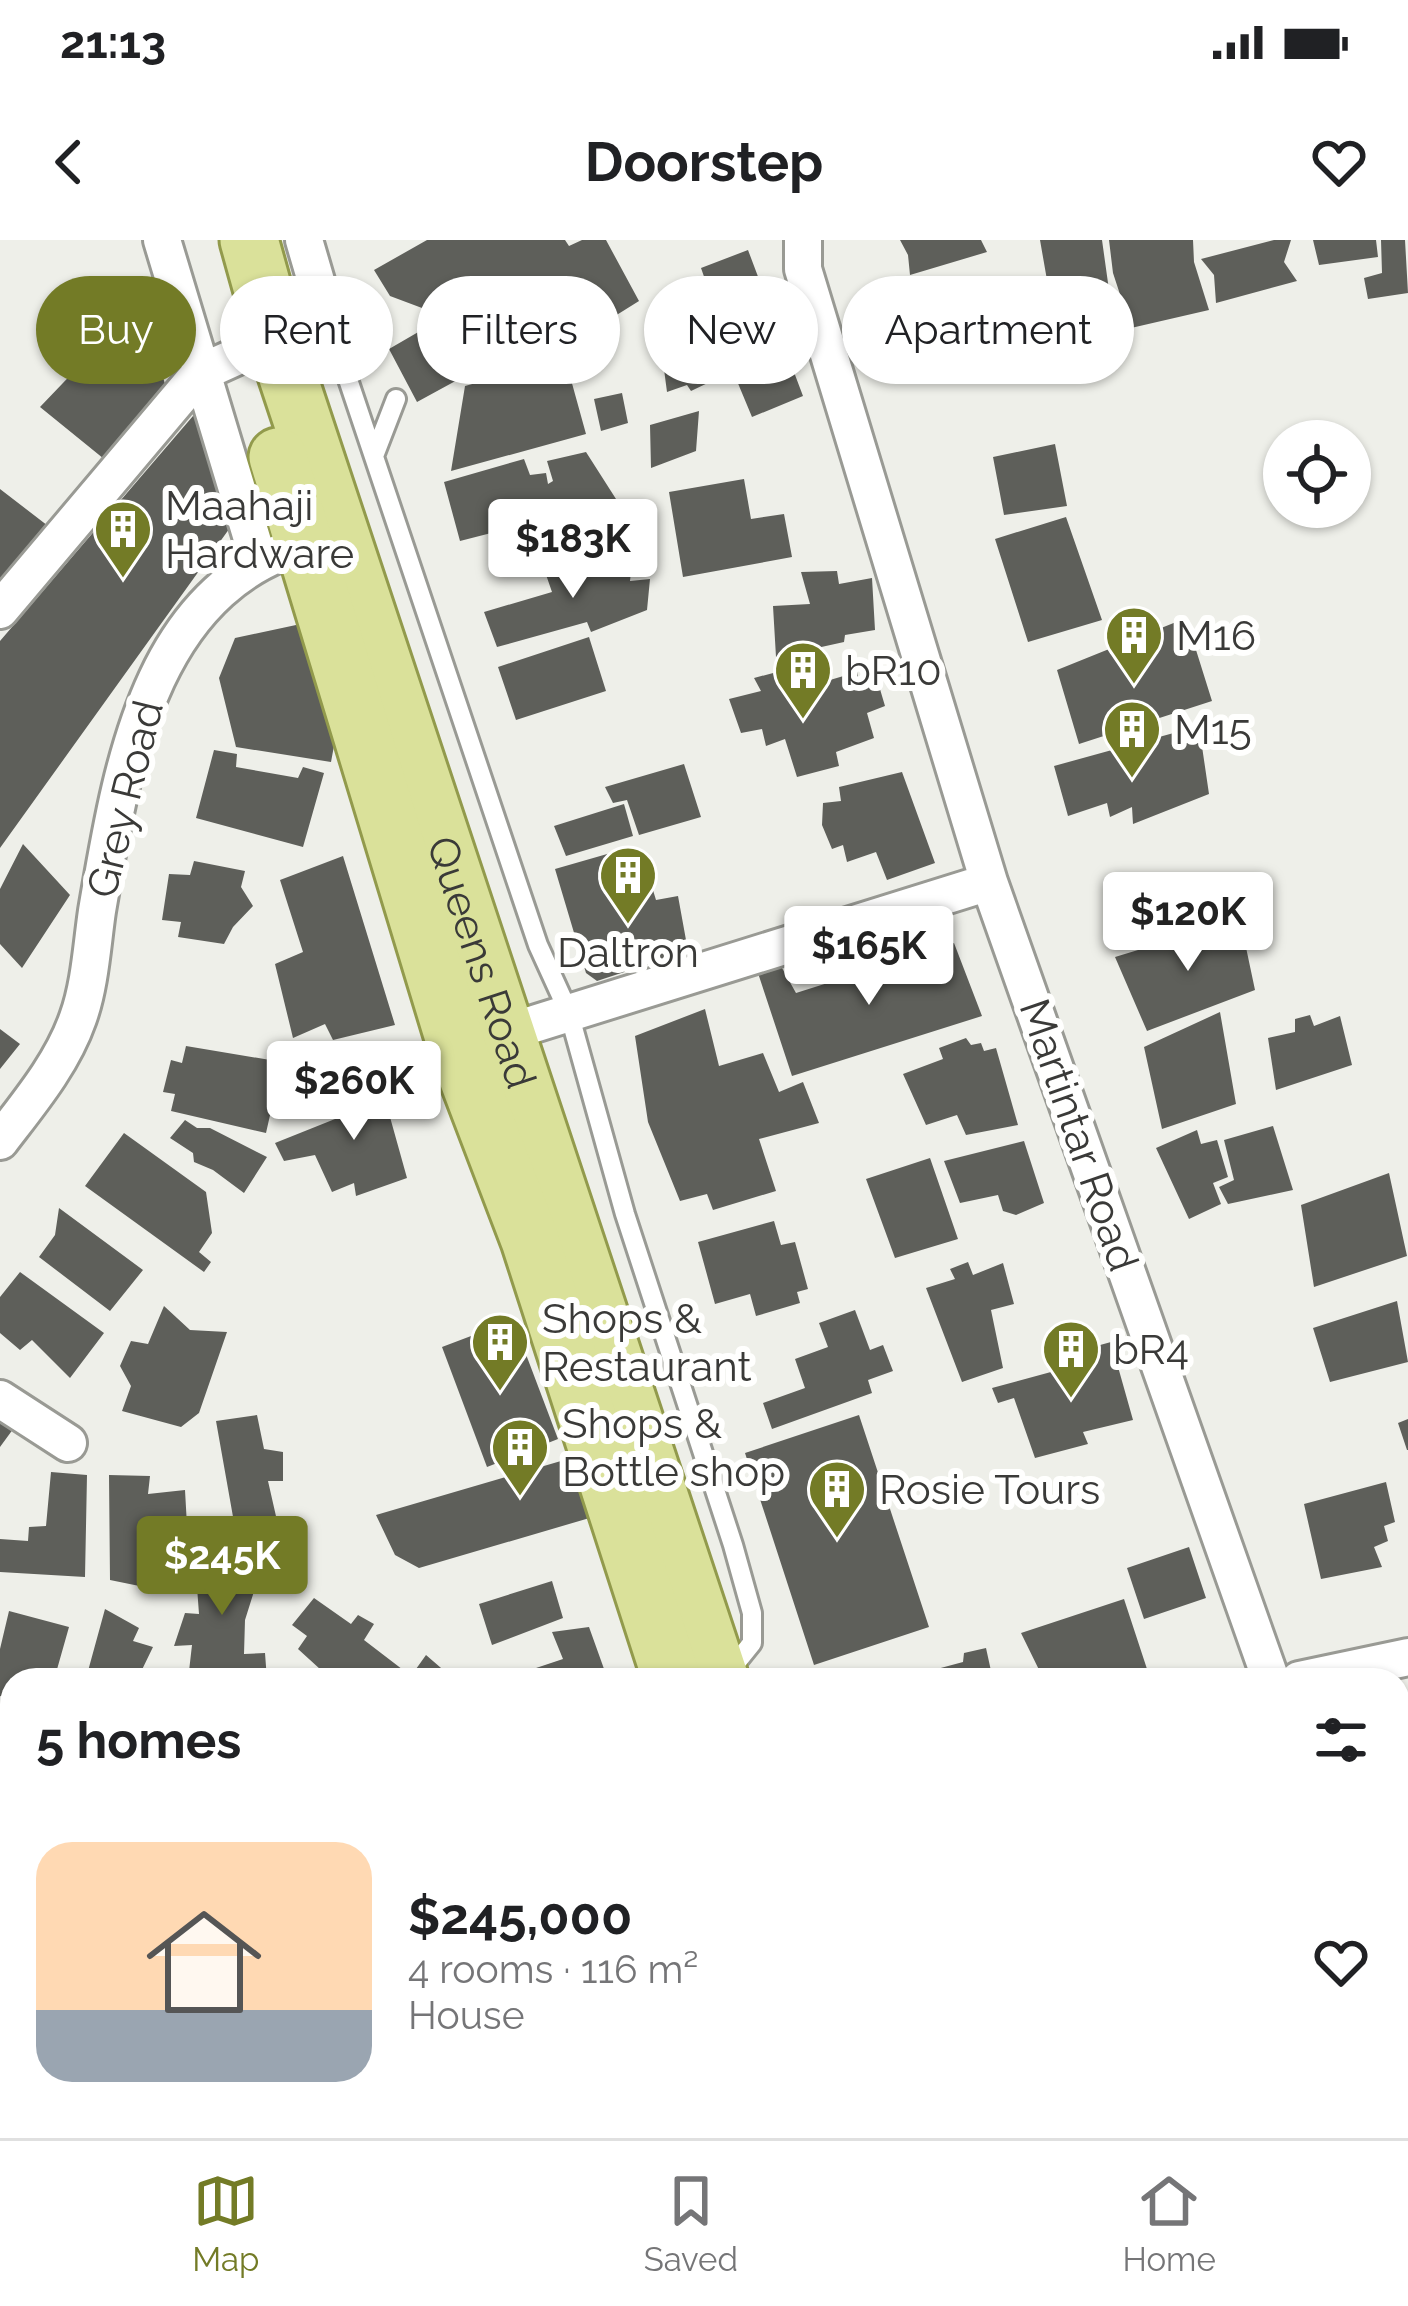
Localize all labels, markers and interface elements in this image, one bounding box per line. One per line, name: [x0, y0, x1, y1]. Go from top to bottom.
text: 21:13: [60, 16, 166, 69]
icon: back: [36, 129, 102, 195]
icon: heart: [1306, 129, 1372, 195]
text: Doorstep: [585, 130, 823, 194]
chip: Buy: [36, 276, 196, 384]
chip: Rent: [220, 276, 393, 384]
chip: Filters: [417, 276, 620, 384]
chip: New: [644, 276, 818, 384]
chip: Apartment: [842, 276, 1134, 384]
map controls: [1263, 420, 1371, 528]
button: locate: [1263, 420, 1371, 528]
place label: Maahaji Hardware: [165, 481, 354, 578]
building icon: Maahaji Hardware: [92, 498, 154, 580]
pin: $183K: [489, 499, 657, 601]
text: $183K: [515, 515, 631, 561]
building icon: M16: [1103, 604, 1165, 686]
place label: M16: [1176, 611, 1256, 660]
building icon: bR10: [772, 639, 834, 721]
place label: bR10: [845, 646, 942, 695]
street label: Grey Road: [77, 695, 173, 903]
building icon: M15: [1101, 698, 1163, 780]
place label: M15: [1174, 705, 1252, 754]
street label: Queens Road: [418, 830, 546, 1094]
building icon: Daltron: [597, 844, 659, 926]
pin: $120K: [1104, 872, 1272, 974]
text: $120K: [1130, 888, 1246, 934]
pin: $165K: [785, 906, 953, 1008]
text: $165K: [811, 922, 927, 968]
place label: Daltron: [557, 928, 699, 977]
street label: Martintar Road: [1010, 993, 1148, 1277]
pin: $260K: [270, 1041, 438, 1143]
text: $260K: [294, 1057, 414, 1103]
place label: Shops & Restaurant: [542, 1294, 751, 1391]
building icon: Shops & Restaurant: [469, 1311, 531, 1393]
building icon: bR4: [1040, 1318, 1102, 1400]
place label: bR4: [1113, 1325, 1189, 1374]
place label: Shops & Bottle shop: [562, 1399, 785, 1496]
building icon: Shops & Bottle shop: [489, 1416, 551, 1498]
building icon: Rosie Tours: [806, 1458, 868, 1540]
place label: Rosie Tours: [879, 1465, 1100, 1514]
pin: $245K: [138, 1516, 306, 1618]
text: $245K: [164, 1532, 280, 1578]
icon: filters: [1308, 1707, 1374, 1773]
text: 5 homes: [36, 1710, 241, 1770]
text: $245,000: [408, 1886, 632, 1946]
icon: home: [132, 1890, 276, 2034]
icon: heart: [1308, 1929, 1374, 1995]
text: 4 rooms · 116 m²: [408, 1946, 698, 1992]
text: House: [408, 1992, 525, 2038]
tab: Map: [192, 2168, 259, 2279]
tab: Saved: [644, 2168, 738, 2279]
tab: Home: [1122, 2168, 1216, 2279]

